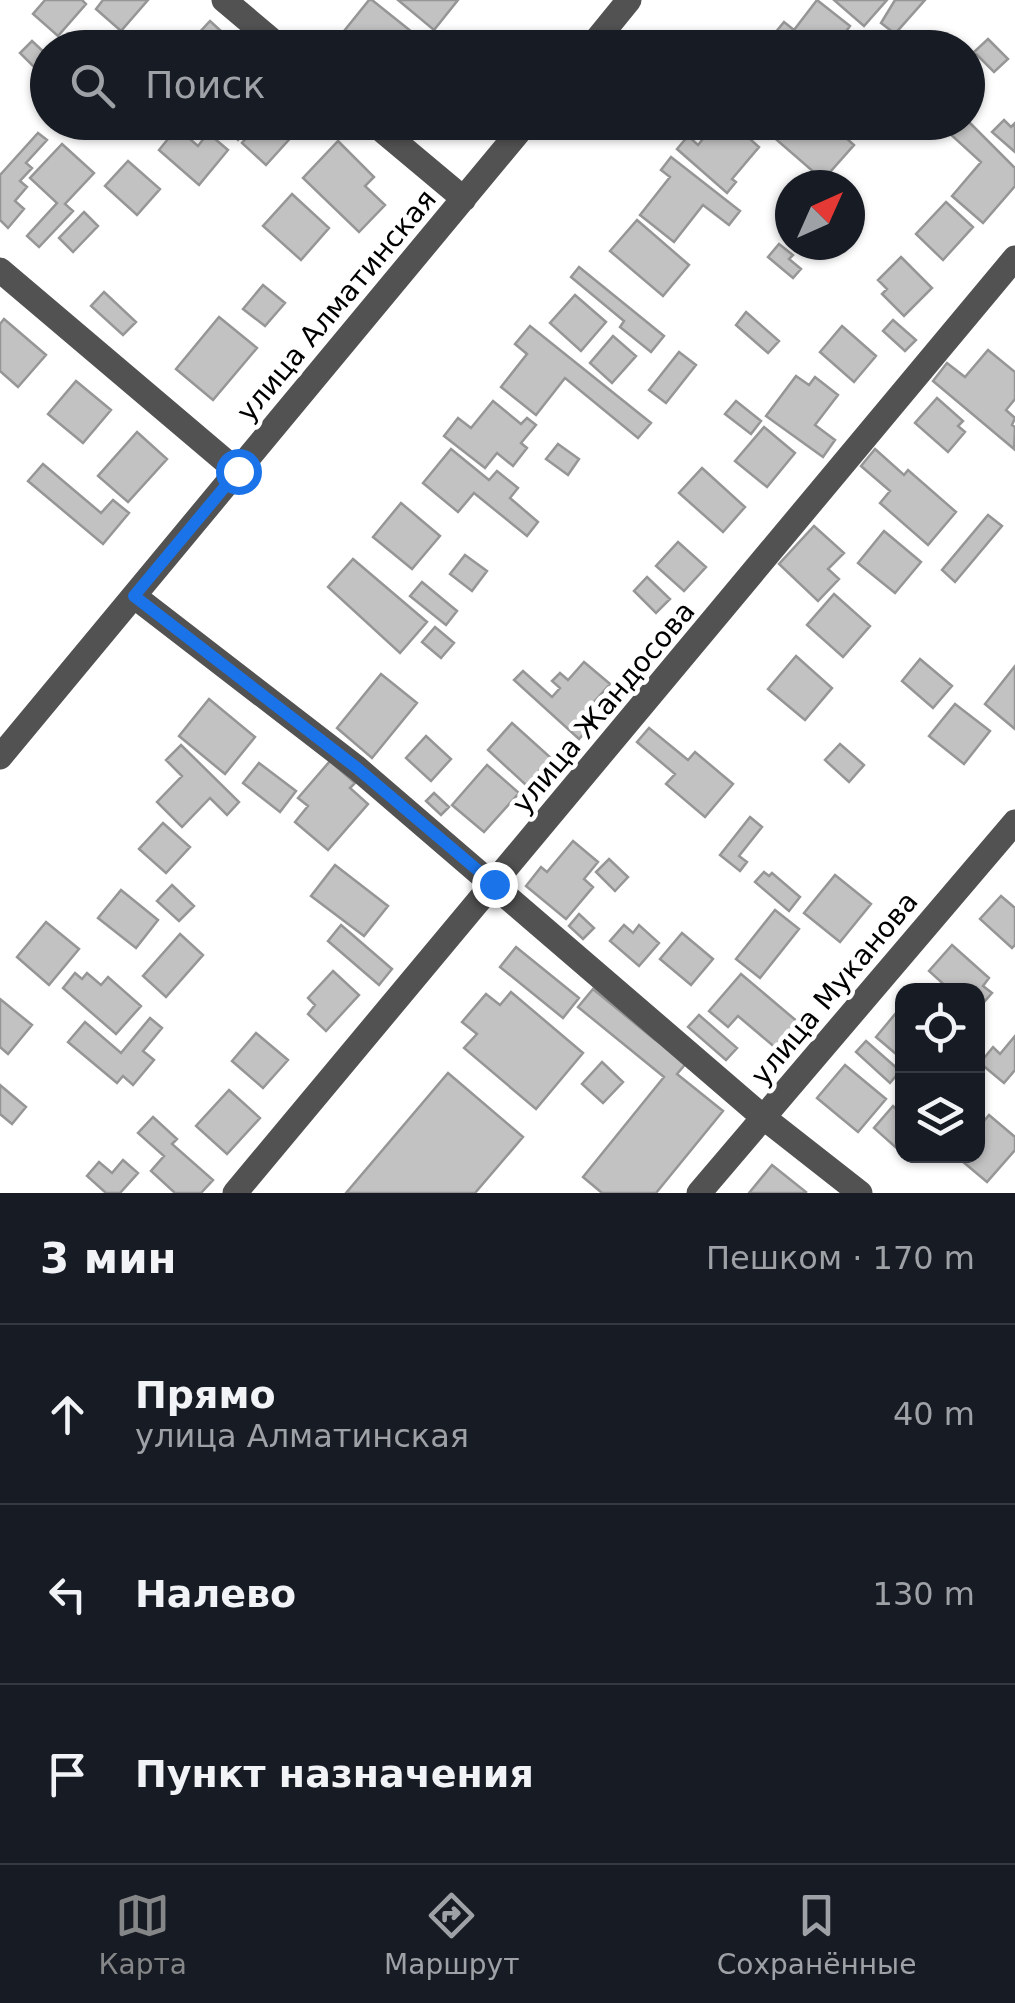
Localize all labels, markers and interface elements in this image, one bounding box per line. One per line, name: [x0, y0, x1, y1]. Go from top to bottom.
search box: [30, 30, 985, 140]
icon: search: [65, 58, 120, 113]
text: Поиск: [145, 63, 265, 107]
north arrow: [775, 170, 865, 260]
street label: улица Алматинская: [230, 183, 443, 428]
route start: [216, 449, 262, 495]
street label: улица Жандосова: [505, 595, 702, 820]
route end: [472, 862, 518, 908]
street label: улица Муканова: [744, 885, 925, 1091]
map controls: [895, 983, 985, 1163]
button: locate: [895, 983, 985, 1073]
button: layers: [895, 1073, 985, 1163]
text: 3 мин: [40, 1234, 177, 1283]
text: Пешком · 170 m: [706, 1239, 975, 1277]
text: Прямо: [135, 1373, 276, 1417]
icon: ahead: [40, 1387, 95, 1442]
text: 40 m: [893, 1395, 975, 1433]
text: улица Алматинская: [135, 1417, 469, 1455]
icon: left: [40, 1567, 95, 1622]
text: Налево: [135, 1572, 296, 1616]
text: 130 m: [873, 1575, 975, 1613]
icon: arrive: [40, 1747, 95, 1802]
text: Пункт назначения: [135, 1752, 534, 1796]
tab: Карта: [99, 1888, 187, 1981]
tab: Маршрут: [384, 1888, 519, 1981]
tab: Сохранённые: [717, 1888, 916, 1981]

